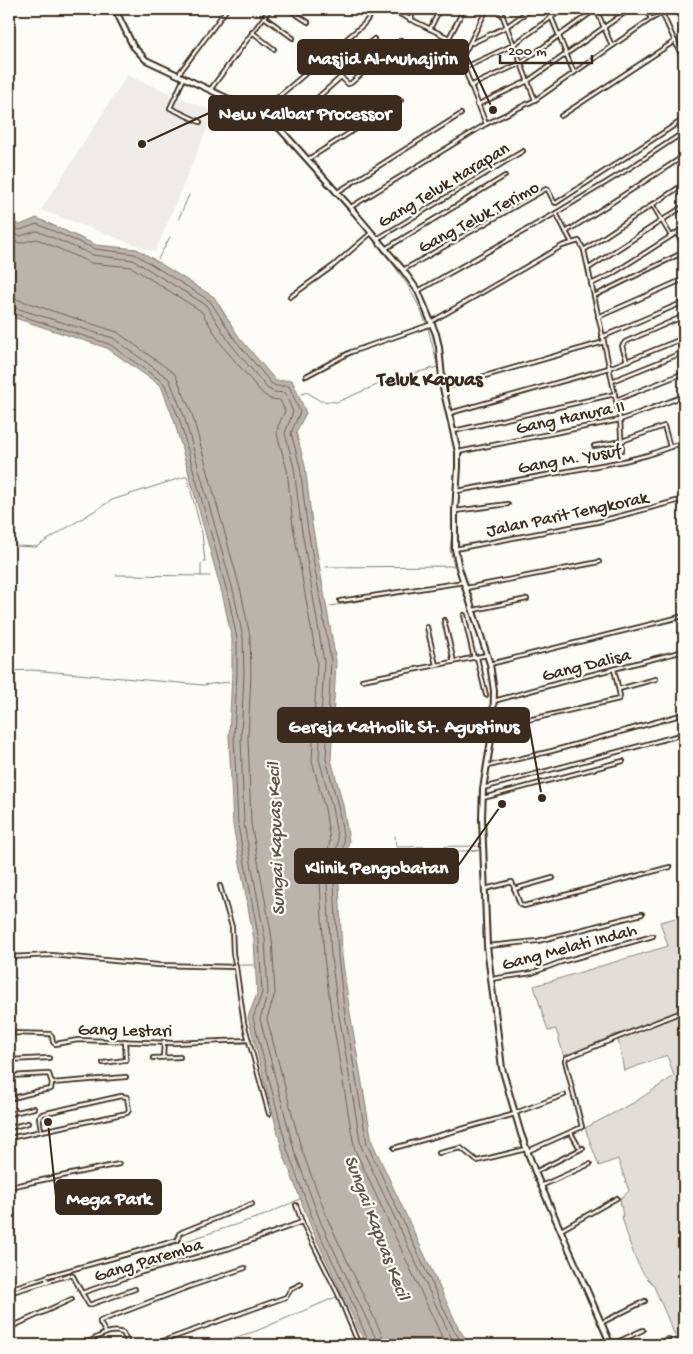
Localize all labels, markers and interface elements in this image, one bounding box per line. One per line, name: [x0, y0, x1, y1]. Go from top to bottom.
scale bar: [500, 32, 593, 64]
callout: Masjid Al-Muhajirin: [298, 40, 468, 74]
text: 200 m: [508, 43, 547, 61]
text: Masjid Al-Muhajirin: [308, 49, 459, 72]
callout: New Kalbar Processor: [209, 96, 401, 130]
text: New Kalbar Processor: [219, 104, 393, 127]
street label: Gang Teluk Harapan: [375, 138, 514, 234]
street label: Gang Teluk Terimo: [415, 177, 543, 259]
district label: Teluk Kapuas: [375, 370, 484, 393]
street label: Gang Hanura II: [514, 397, 627, 440]
street label: Gang M. Yusuf: [516, 441, 624, 480]
street label: Jalan Parit Tengkorak: [485, 488, 652, 543]
street label: Gang Dalisa: [540, 645, 634, 688]
callout: Gereja Katholik St. Agustinus: [278, 708, 529, 742]
text: Gereja Katholik St. Agustinus: [289, 717, 520, 740]
water label: Sungai Kapuas Kecil: [263, 760, 292, 916]
callout: Klinik Pengobatan: [295, 849, 458, 883]
text: Klinik Pengobatan: [305, 858, 449, 881]
street label: Gang Melati Indah: [500, 920, 640, 977]
street label: Gang Lestari: [78, 1020, 172, 1043]
water label: Sungai Kapuas Kecil: [338, 1153, 415, 1306]
callout: Mega Park: [56, 1180, 161, 1214]
text: Mega Park: [66, 1189, 154, 1212]
street label: Gang Paremba: [92, 1235, 206, 1288]

